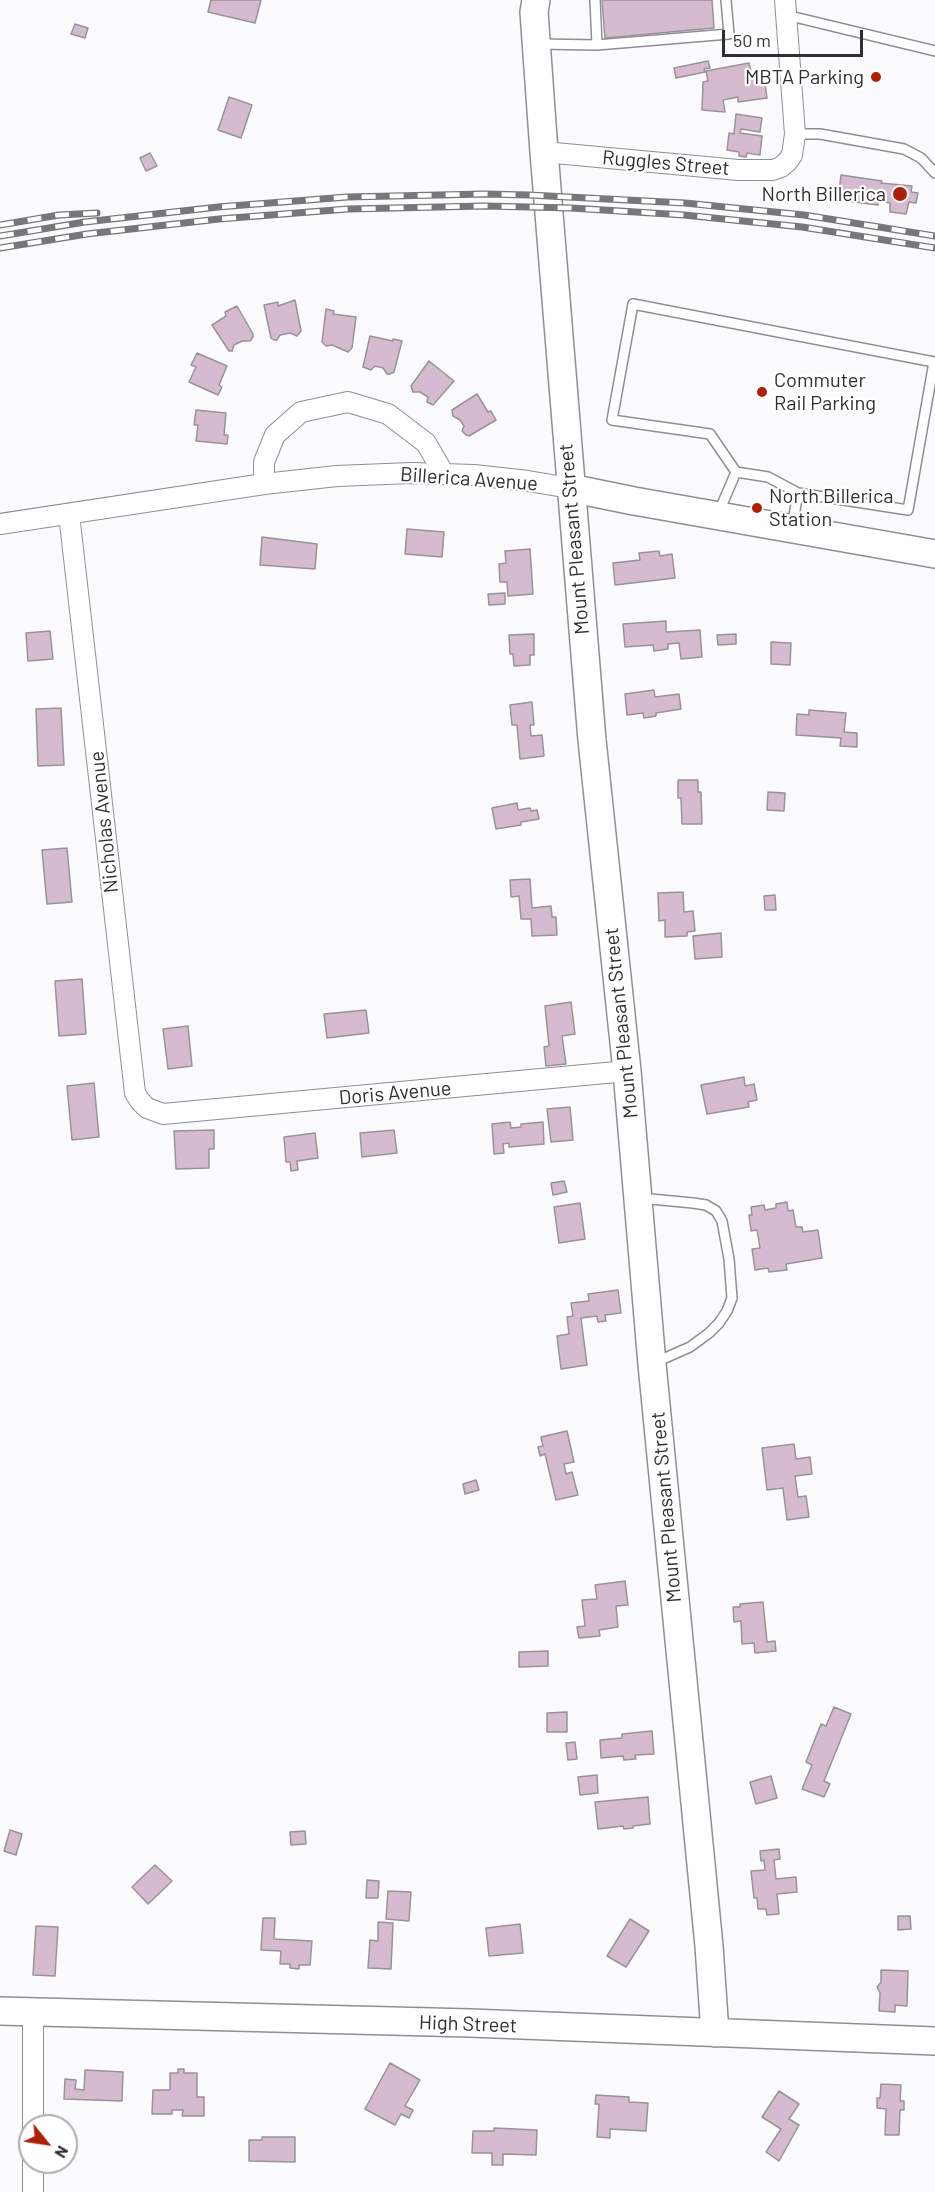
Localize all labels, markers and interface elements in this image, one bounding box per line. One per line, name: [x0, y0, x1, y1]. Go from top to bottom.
scale bar: [725, 18, 866, 56]
text: 50 m: [733, 29, 771, 51]
place label: MBTA Parking: [745, 65, 864, 89]
marker: MBTA Parking: [869, 70, 883, 84]
street label: Ruggles Street: [601, 145, 731, 181]
place label: North Billerica: [761, 182, 886, 206]
marker: North Billerica: [891, 185, 909, 203]
place label: Commuter Rail Parking: [774, 368, 876, 415]
marker: Commuter Rail Parking: [755, 385, 769, 399]
street label: Mount Pleasant Street: [554, 442, 594, 636]
street label: Billerica Avenue: [399, 462, 539, 496]
place label: North Billerica Station: [769, 484, 894, 531]
marker: North Billerica Station: [750, 501, 764, 515]
street label: Nicholas Avenue: [85, 750, 123, 894]
street label: Mount Pleasant Street: [599, 926, 643, 1120]
street label: Doris Avenue: [338, 1076, 452, 1110]
street label: Mount Pleasant Street: [646, 1410, 686, 1604]
street label: High Street: [418, 2010, 518, 2038]
north arrow: [18, 2114, 78, 2174]
text: N: [51, 2143, 73, 2162]

